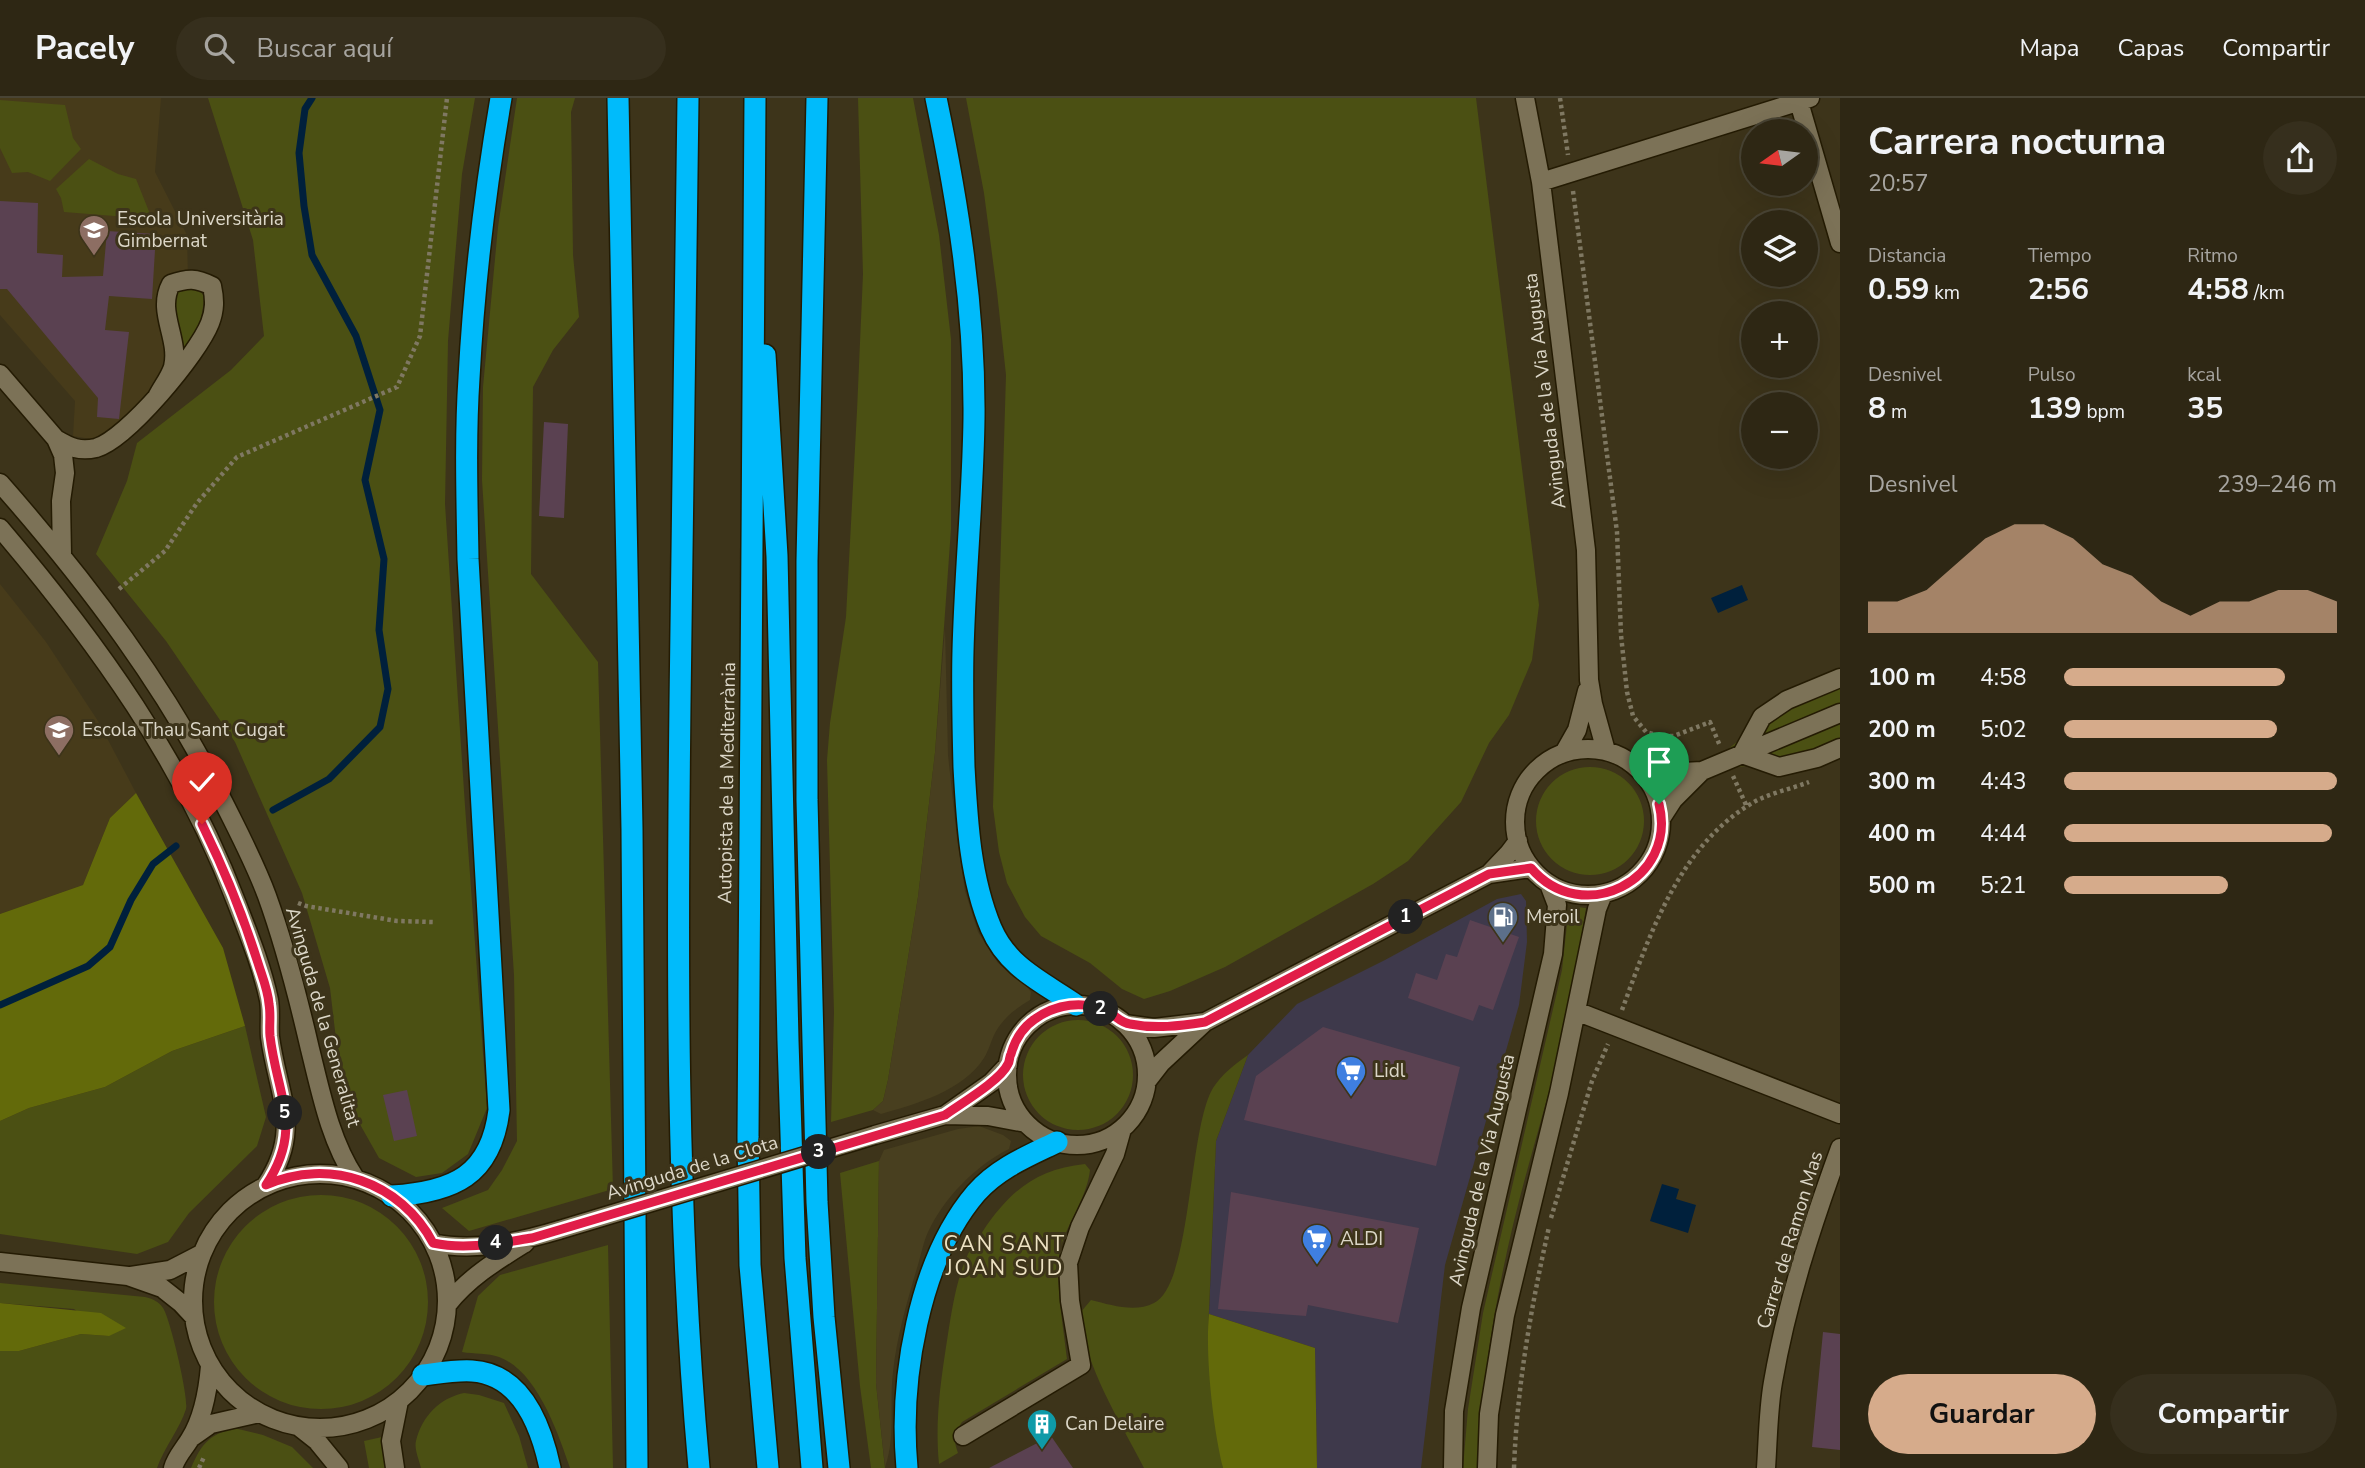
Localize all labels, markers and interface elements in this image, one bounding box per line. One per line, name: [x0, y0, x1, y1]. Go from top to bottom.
search box: [176, 17, 666, 80]
text: Pacely: [35, 26, 134, 71]
icon: search: [200, 29, 238, 67]
text: Buscar aquí: [256, 31, 392, 66]
text: Mapa: [2020, 32, 2080, 64]
text: Capas: [2118, 32, 2184, 64]
text: Compartir: [2222, 32, 2330, 64]
text: Carrera nocturna: [1868, 116, 2166, 167]
north arrow: [1741, 119, 1818, 196]
map controls: [1741, 119, 1818, 469]
button: share: [2263, 121, 2337, 195]
text: 20:57: [1868, 168, 1928, 199]
place label: Escola Universitària Gimbernat: [117, 206, 284, 254]
button: layers: [1741, 210, 1818, 287]
school or university icon: Escola Universitària Gimbernat: [77, 213, 111, 257]
text: Distancia: [1868, 243, 1946, 269]
text: Tiempo: [2028, 243, 2092, 269]
text: Ritmo: [2187, 243, 2238, 269]
text: 0.59: [1868, 269, 1929, 310]
text: 2:56: [2028, 269, 2089, 310]
text: 4:58: [2187, 269, 2249, 310]
street label: Avinguda de la Via Augusta: [1518, 272, 1572, 510]
text: km: [1929, 280, 1960, 306]
text: /km: [2249, 280, 2285, 306]
button: +: [1741, 301, 1818, 378]
text: Desnivel: [1868, 362, 1942, 388]
text: Pulso: [2028, 362, 2075, 388]
text: kcal: [2187, 362, 2221, 388]
text: 8: [1868, 388, 1886, 429]
text: 139: [2028, 388, 2082, 429]
text: 35: [2187, 388, 2223, 429]
button: −: [1741, 392, 1818, 469]
text: m: [1886, 399, 1907, 425]
text: bpm: [2082, 399, 2125, 425]
text: Desnivel: [1868, 469, 1958, 500]
text: 239–246 m: [2217, 469, 2337, 500]
street label: Autopista de la Mediterrània: [712, 662, 742, 904]
text: 100 m: [1868, 662, 1936, 693]
text: 4:58: [1980, 662, 2027, 693]
school or university icon: Escola Thau Sant Cugat: [42, 713, 76, 757]
text: 200 m: [1868, 714, 1936, 745]
text: 5:02: [1980, 714, 2027, 745]
place label: Escola Thau Sant Cugat: [82, 717, 285, 743]
pin: [1629, 732, 1689, 804]
icon: arrive: [1640, 743, 1678, 781]
pin: [172, 752, 232, 824]
icon: check: [183, 763, 221, 801]
text: 300 m: [1868, 766, 1936, 797]
text: 4:43: [1980, 766, 2027, 797]
text: 400 m: [1868, 818, 1936, 849]
text: 4:44: [1980, 818, 2027, 849]
text: 500 m: [1868, 870, 1936, 901]
text: 5:21: [1980, 870, 2027, 901]
pin: 1: [1388, 900, 1424, 934]
fuel station icon: Meroil: [1486, 900, 1520, 944]
text: 1: [1400, 903, 1411, 929]
street label: Avinguda de la Generalitat: [279, 904, 367, 1130]
place label: Meroil: [1526, 904, 1580, 930]
pin: 2: [1084, 992, 1118, 1026]
text: 2: [1095, 995, 1106, 1021]
street label: Avinguda de la Via Augusta: [1443, 1051, 1521, 1289]
supermarket icon: Lidl: [1334, 1054, 1368, 1098]
place label: Lidl: [1374, 1058, 1406, 1084]
pin: 5: [268, 1096, 302, 1130]
text: 5: [279, 1099, 290, 1125]
street label: Avinguda de la Clota: [603, 1130, 781, 1206]
pin: 3: [802, 1134, 836, 1170]
text: 3: [813, 1138, 824, 1164]
street label: Carrer de Ramon Mas: [1751, 1148, 1829, 1332]
supermarket icon: ALDI: [1300, 1222, 1334, 1266]
pin: 4: [478, 1226, 514, 1260]
place label: ALDI: [1340, 1226, 1383, 1252]
text: 4: [490, 1229, 501, 1255]
district label: CAN SANT JOAN SUD: [944, 1230, 1066, 1282]
button: Guardar: [1868, 1374, 2096, 1454]
button: Compartir: [2110, 1374, 2337, 1454]
building icon: Can Delaire: [1025, 1407, 1059, 1451]
place label: Can Delaire: [1065, 1411, 1164, 1437]

